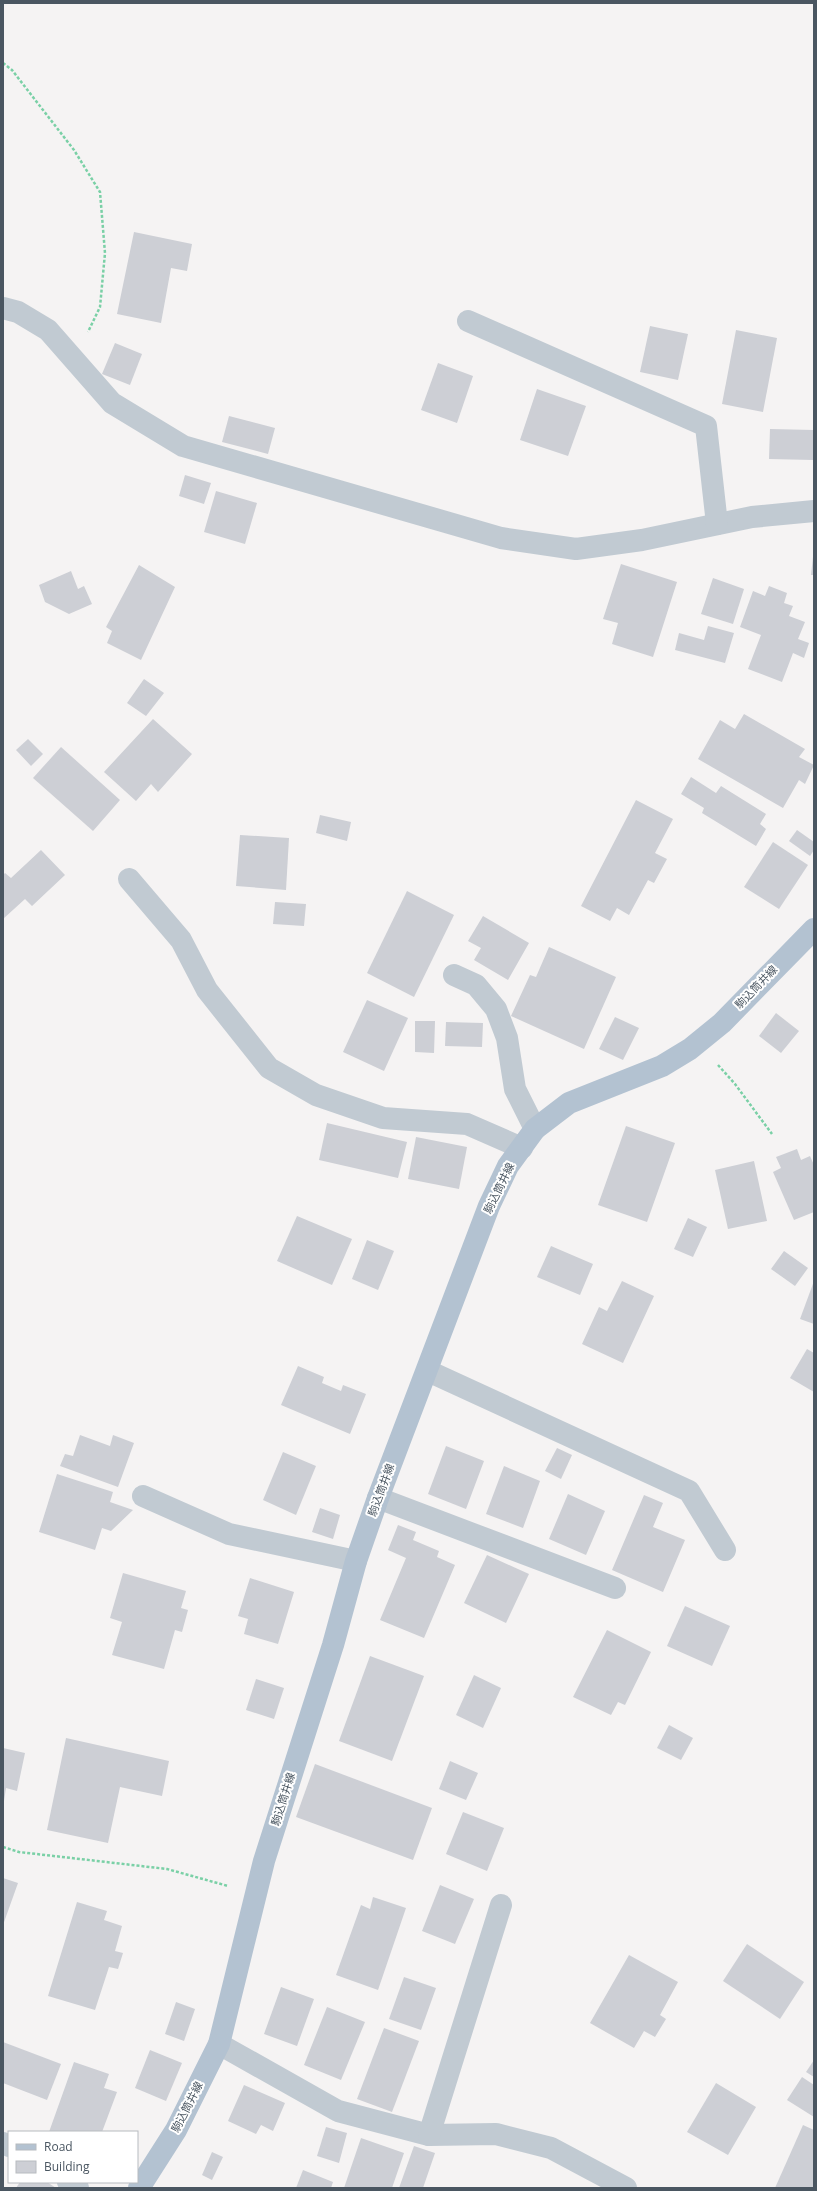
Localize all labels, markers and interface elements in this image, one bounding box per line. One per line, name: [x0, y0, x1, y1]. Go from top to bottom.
street label: 駒込筒井線: [731, 962, 780, 1012]
street label: 駒込筒井線: [480, 1160, 517, 1216]
street label: 駒込筒井線: [364, 1461, 397, 1518]
street label: 駒込筒井線: [267, 1770, 298, 1827]
street label: 駒込筒井線: [167, 2079, 206, 2135]
legend: [8, 2131, 138, 2183]
text: Road: [44, 2138, 73, 2155]
text: Building: [44, 2158, 90, 2175]

